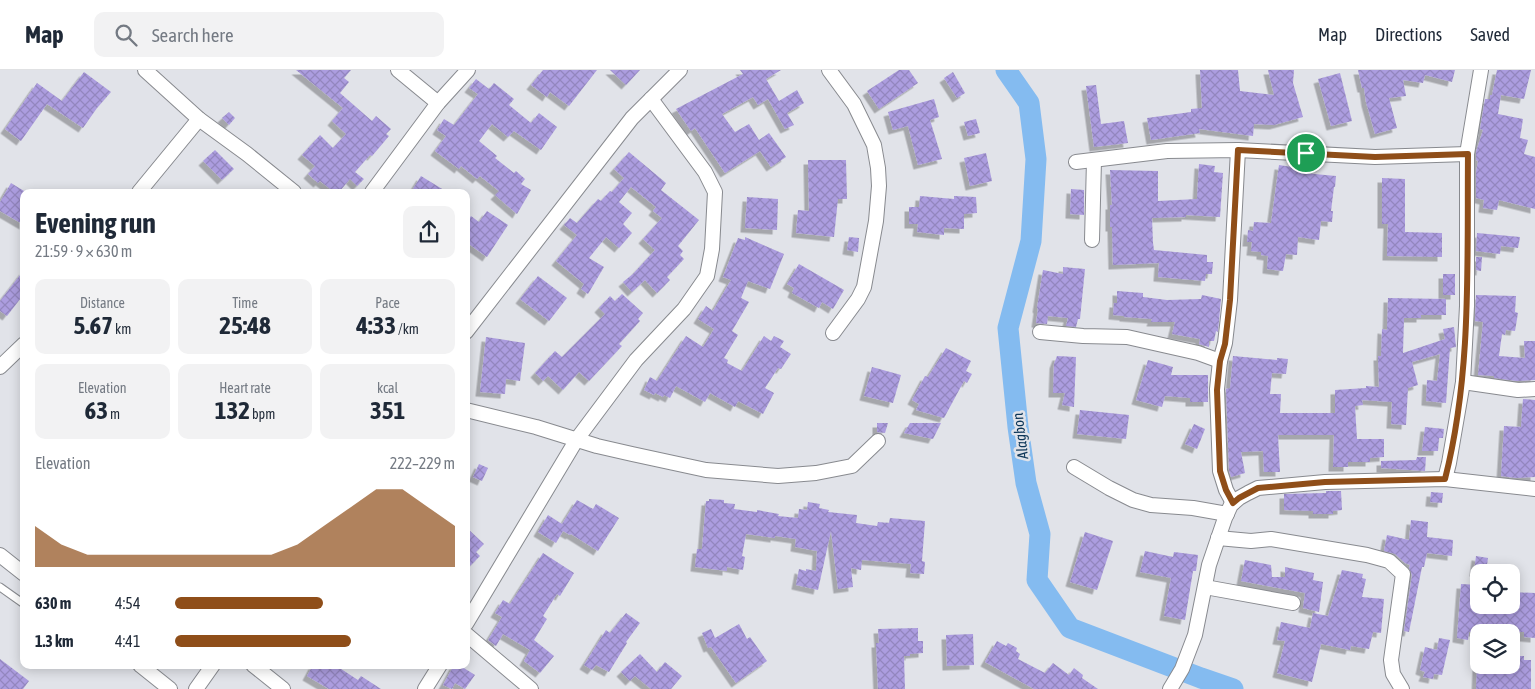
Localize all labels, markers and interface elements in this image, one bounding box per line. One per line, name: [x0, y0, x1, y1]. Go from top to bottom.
search box: [94, 12, 444, 57]
text: Map: [25, 21, 64, 48]
icon: search: [112, 21, 140, 49]
text: Search here: [152, 24, 234, 46]
text: Map: [1318, 24, 1347, 45]
text: Directions: [1375, 24, 1442, 45]
text: Saved: [1470, 24, 1510, 45]
pin: [1285, 132, 1327, 174]
icon: arrive: [1292, 139, 1320, 167]
button: share: [403, 206, 455, 258]
text: Evening run: [35, 207, 156, 239]
text: 21:59 · 9 × 630 m: [35, 242, 132, 260]
text: Distance: [80, 295, 125, 311]
text: Time: [232, 295, 258, 311]
text: Pace: [375, 295, 400, 311]
text: 5.67: [73, 311, 113, 339]
text: 25:48: [219, 311, 271, 339]
text: 4:33: [356, 311, 396, 339]
text: km: [113, 321, 131, 337]
text: /km: [396, 321, 419, 337]
text: Elevation: [78, 380, 127, 396]
text: Heart rate: [219, 380, 271, 396]
text: kcal: [377, 380, 398, 396]
text: 63: [85, 396, 108, 424]
text: 132: [215, 396, 250, 424]
text: 351: [370, 396, 405, 424]
text: m: [108, 406, 120, 422]
text: bpm: [250, 406, 275, 422]
water label: Alagbon: [1009, 412, 1031, 461]
text: Elevation: [35, 454, 90, 472]
text: 222–229 m: [390, 454, 455, 472]
map controls: [1470, 564, 1520, 674]
button: locate: [1470, 564, 1520, 614]
text: 630 m: [35, 594, 71, 612]
text: 4:54: [115, 594, 140, 612]
button: layers: [1470, 624, 1520, 674]
text: 1.3 km: [35, 632, 74, 650]
text: 4:41: [115, 632, 140, 650]

